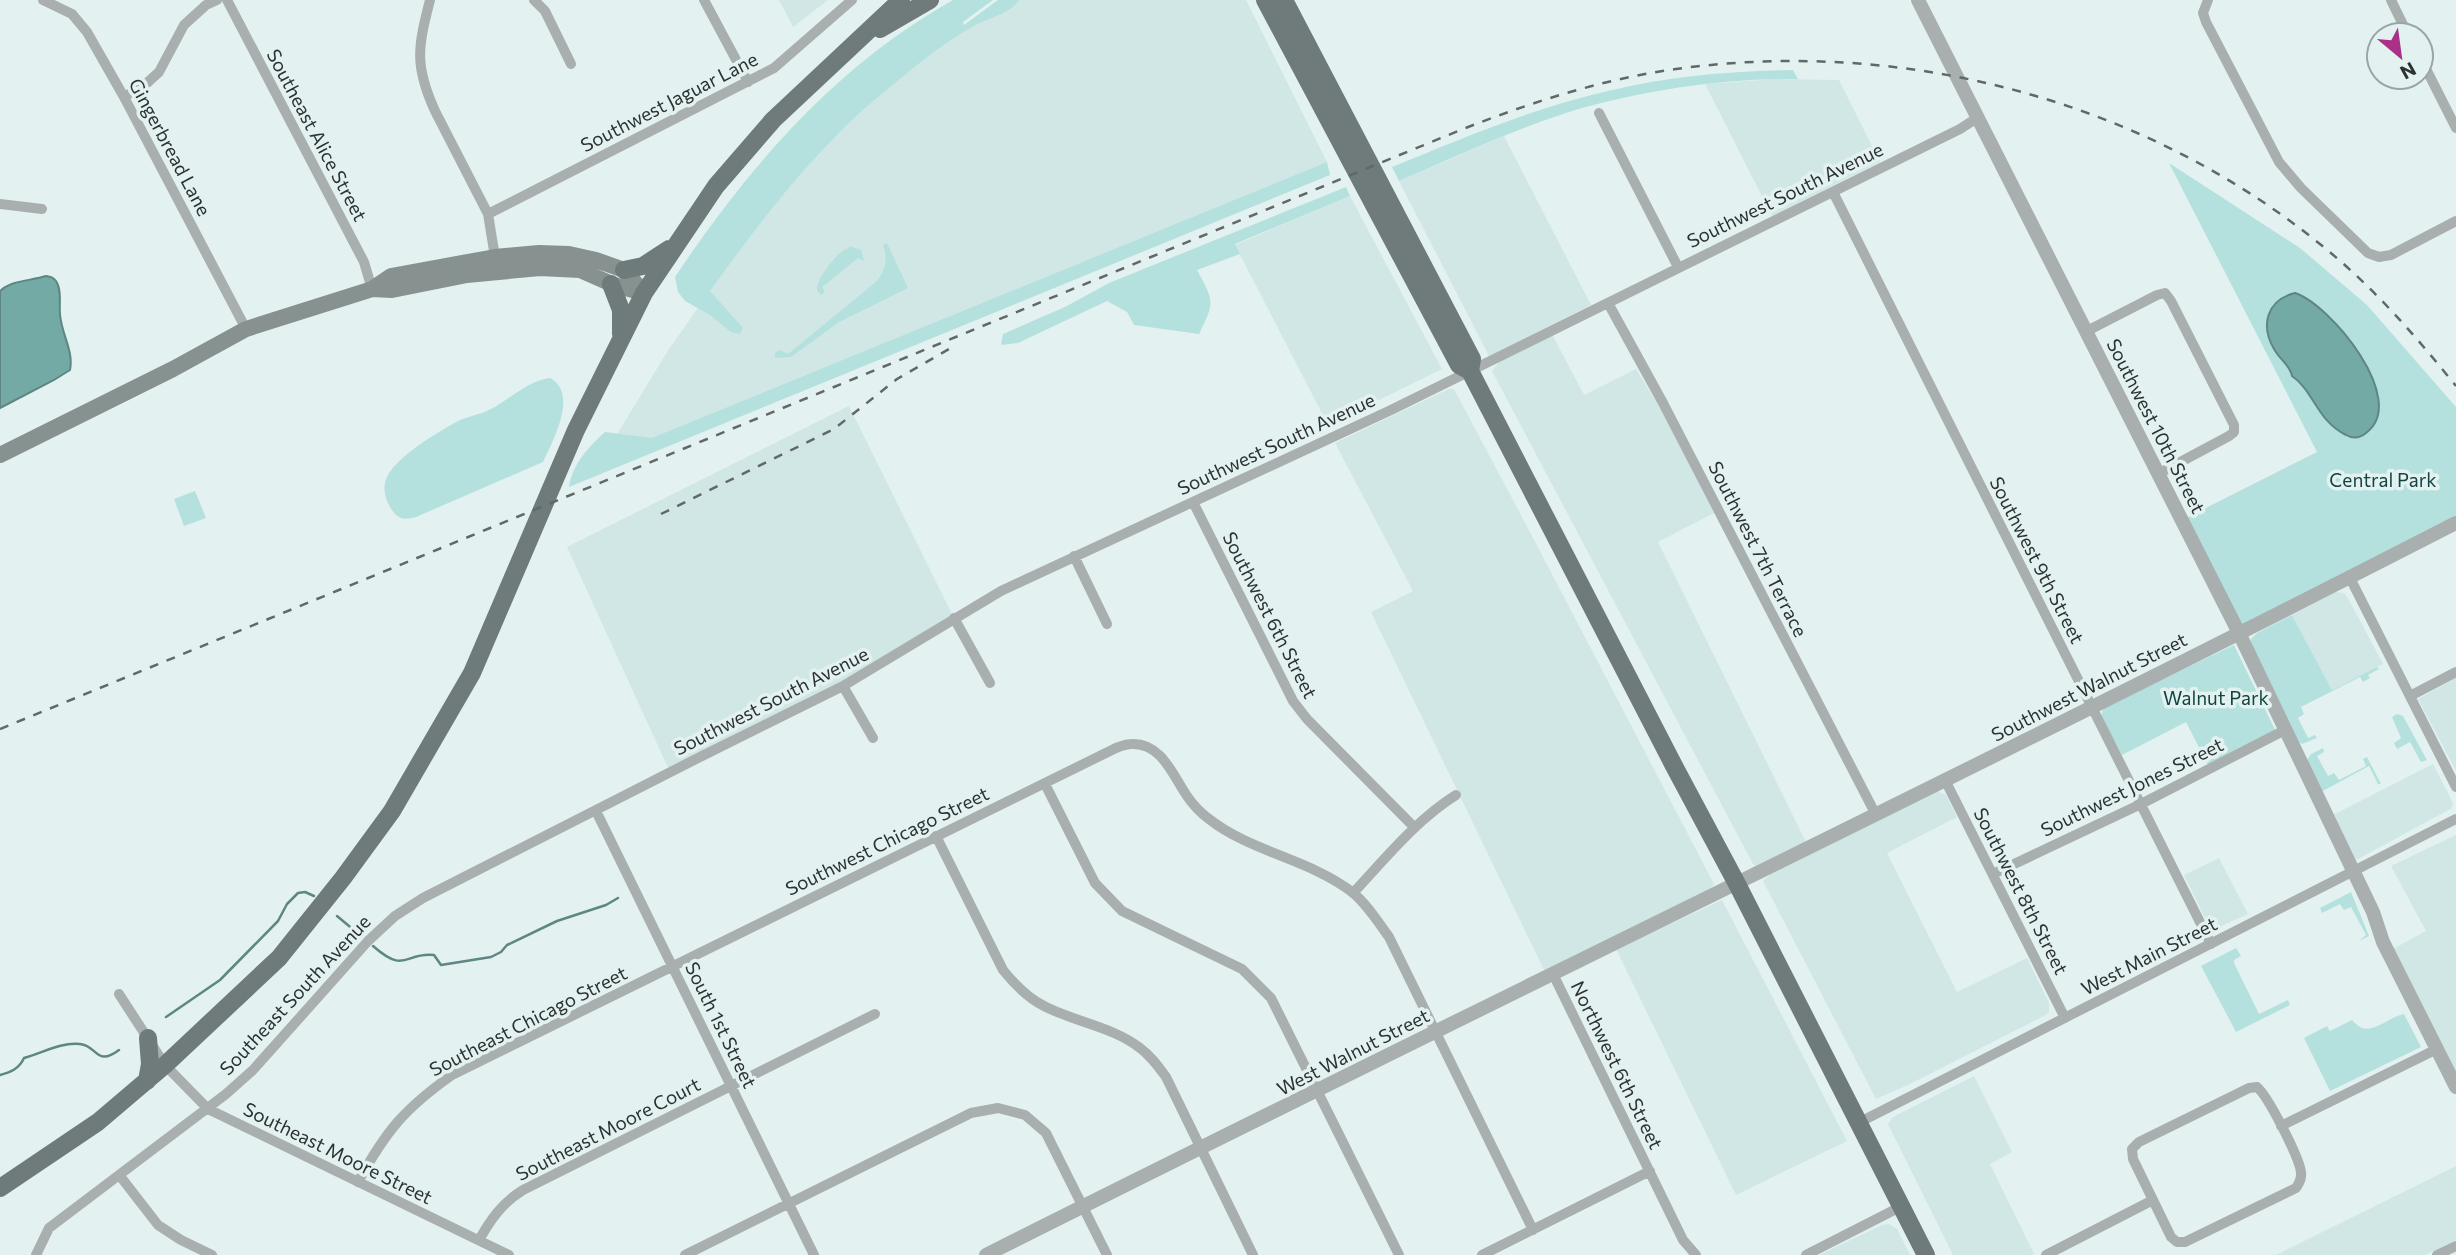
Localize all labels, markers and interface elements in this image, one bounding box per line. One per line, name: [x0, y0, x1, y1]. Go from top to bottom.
north arrow: [2365, 21, 2435, 91]
street label: Southeast Alice Street: [262, 45, 373, 225]
street label: Southwest Jaguar Lane: [576, 47, 761, 156]
text: N: [2397, 58, 2420, 85]
street label: Gingerbread Lane: [125, 74, 216, 219]
street label: Southwest South Avenue: [1683, 137, 1887, 252]
street label: Southwest 10th Street: [2102, 335, 2211, 517]
street label: Southwest South Avenue: [1173, 388, 1378, 499]
street label: Southwest 7th Terrace: [1704, 457, 1813, 640]
park label: Central Park: [2329, 468, 2437, 491]
street label: Southwest 9th Street: [1985, 473, 2090, 647]
street label: Southwest 6th Street: [1218, 528, 1323, 702]
street label: Southwest Walnut Street: [1987, 627, 2191, 746]
street label: Southwest South Avenue: [670, 641, 872, 760]
park label: Walnut Park: [2163, 686, 2269, 709]
street label: Southwest Jones Street: [2037, 732, 2227, 841]
street label: Southwest Chicago Street: [781, 781, 992, 900]
street label: Southwest 8th Street: [1969, 804, 2074, 978]
street label: Southeast South Avenue: [214, 910, 375, 1079]
street label: West Main Street: [2077, 911, 2221, 1000]
street label: South 1st Street: [681, 958, 762, 1092]
street label: Southeast Chicago Street: [425, 961, 631, 1080]
street label: Northwest 6th Street: [1567, 977, 1668, 1153]
street label: West Walnut Street: [1273, 1003, 1433, 1100]
street label: Southeast Moore Court: [512, 1072, 704, 1185]
street label: Southeast Moore Street: [240, 1097, 437, 1208]

